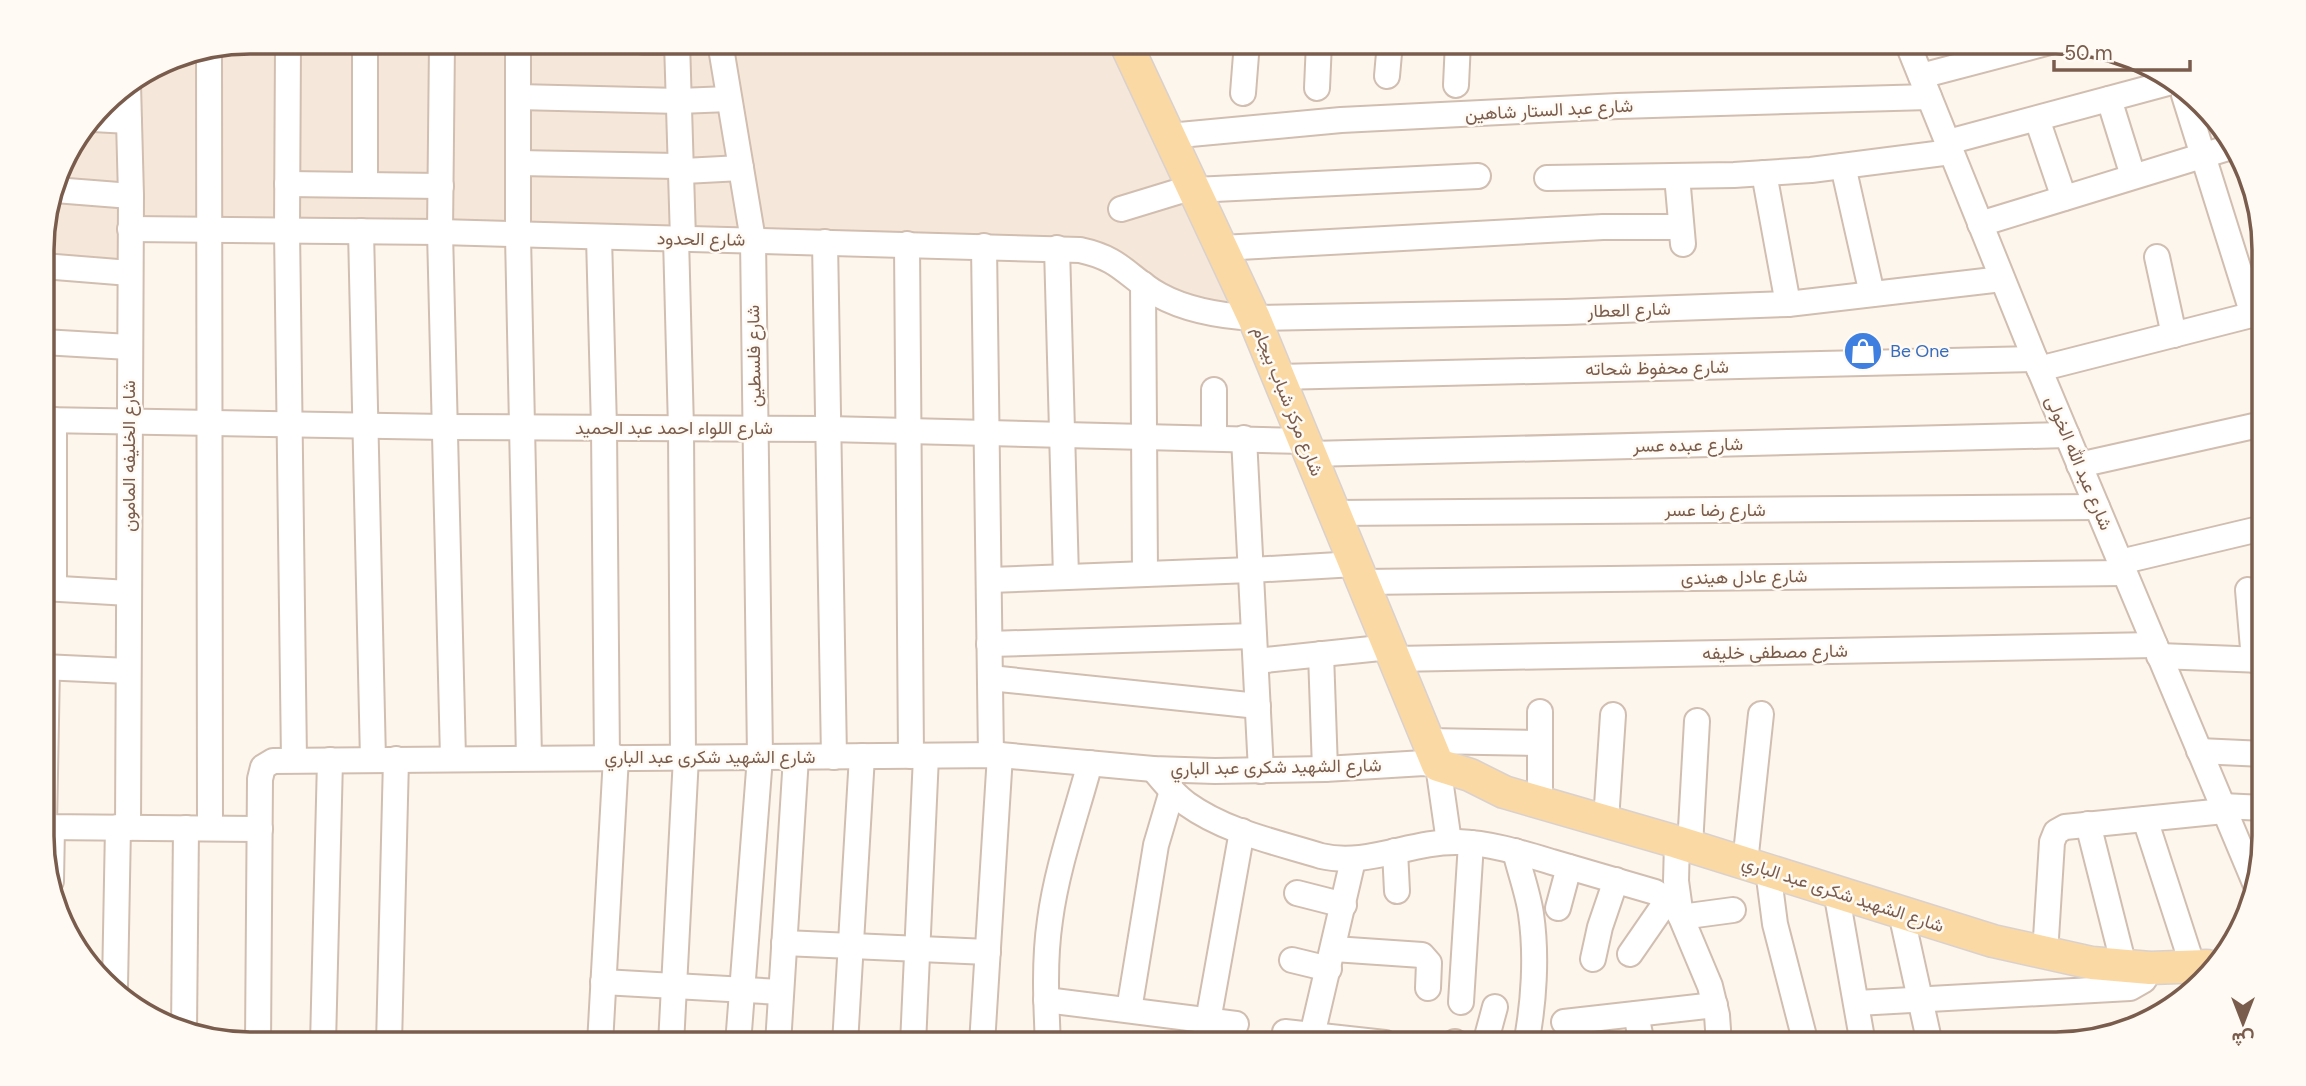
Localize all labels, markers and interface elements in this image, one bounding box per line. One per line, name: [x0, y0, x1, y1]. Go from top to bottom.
scale bar: [2054, 28, 2190, 72]
text: 50 m: [2064, 40, 2113, 65]
street label: شارع عبد الستار شاهين: [1464, 95, 1634, 126]
street label: شارع الحدود: [657, 227, 745, 252]
street label: شارع العطار: [1586, 298, 1671, 323]
street label: شارع فلسطين: [742, 305, 767, 407]
street label: شارع مركز شباب بيجام: [1247, 323, 1328, 480]
shop icon: Be One: [1842, 330, 1884, 372]
place label: Be One: [1890, 340, 1949, 362]
street label: شارع محفوظ شحاته: [1585, 356, 1729, 381]
street label: شارع الخليفه المامون: [118, 380, 141, 532]
street label: شارع عبد الله الخولى: [2040, 392, 2117, 534]
street label: شارع اللواء احمد عبد الحميد: [575, 417, 773, 440]
street label: شارع عبده عسر: [1632, 433, 1743, 458]
street label: شارع رضا عسر: [1663, 499, 1766, 522]
street label: شارع عادل هيندى: [1680, 565, 1808, 590]
street label: شارع مصطفى خليفه: [1702, 640, 1848, 665]
street label: شارع الشهيد شكرى عبد الباري: [604, 746, 816, 772]
street label: شارع الشهيد شكرى عبد الباري: [1170, 754, 1382, 784]
street label: شارع الشهيد شكرى عبد الباري: [1738, 851, 1947, 941]
north arrow: [2208, 988, 2278, 1058]
text: ش: [2231, 1028, 2254, 1051]

